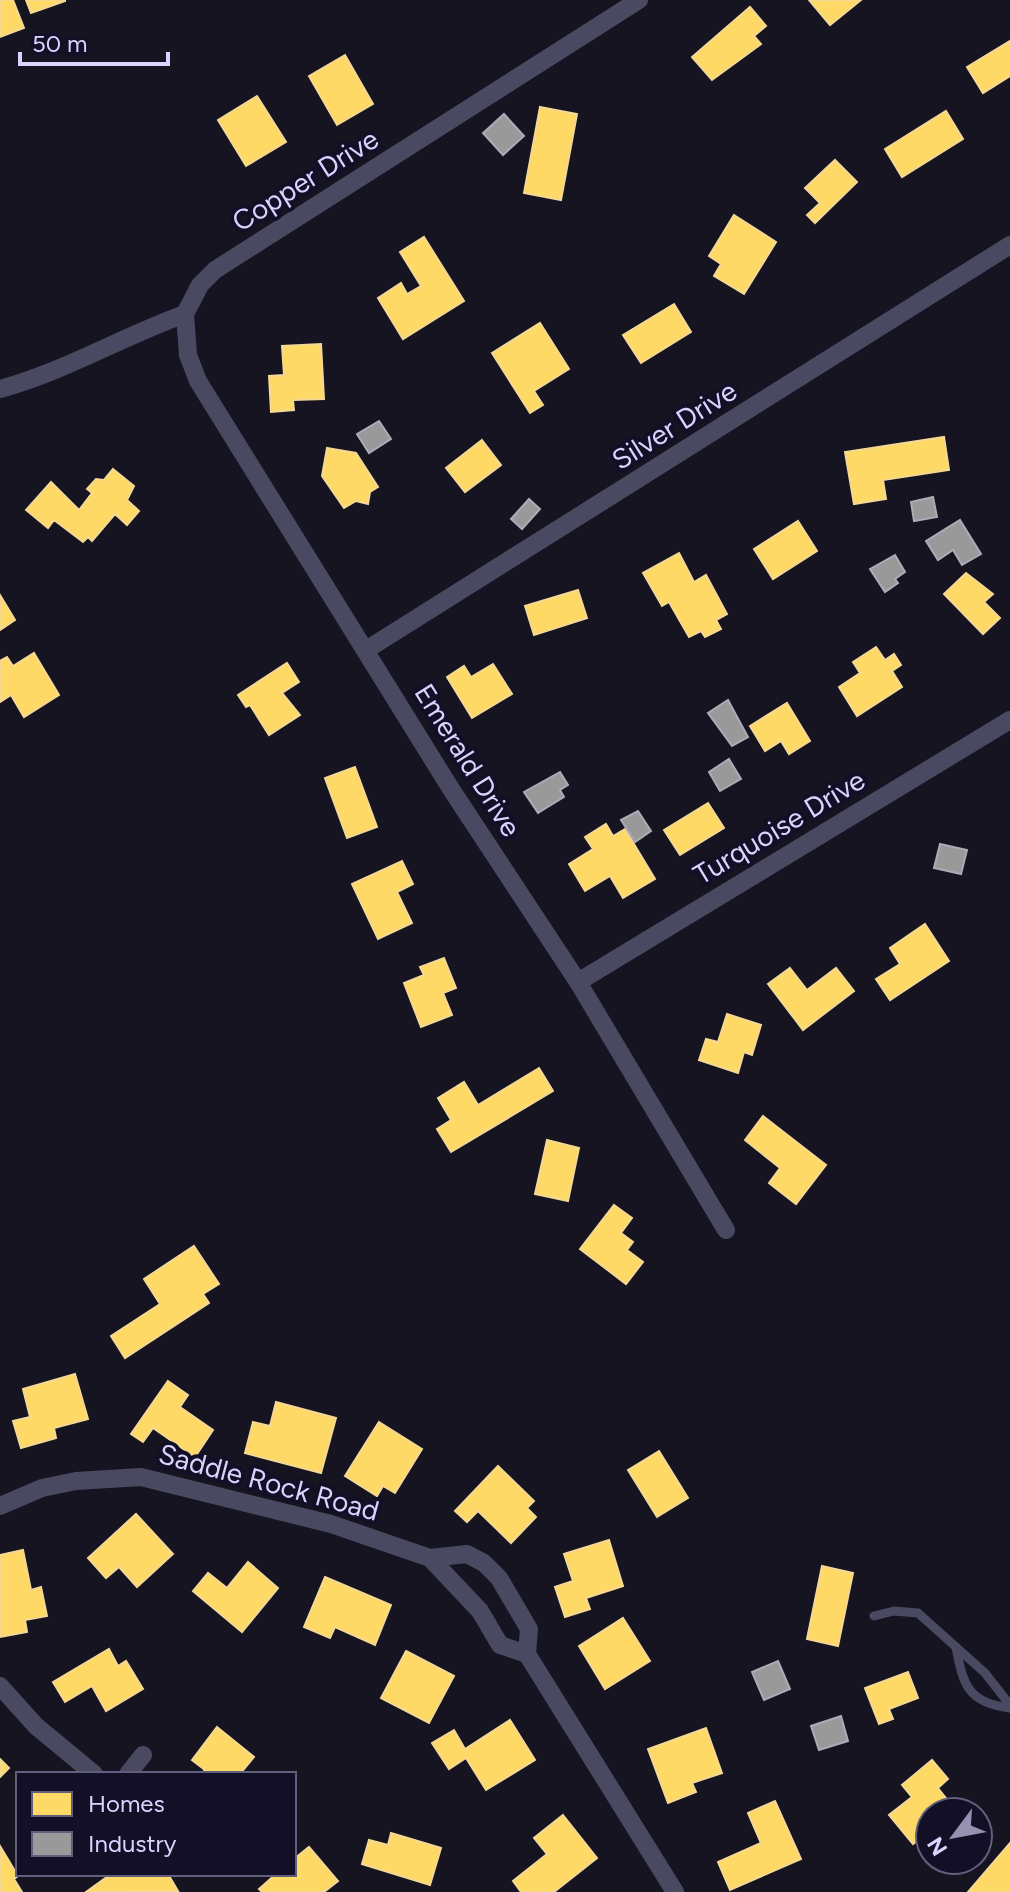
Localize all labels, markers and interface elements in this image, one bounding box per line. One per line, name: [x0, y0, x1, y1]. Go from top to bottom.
scale bar: [20, 16, 168, 66]
text: 50 m: [32, 29, 88, 58]
street label: Copper Drive: [226, 122, 384, 238]
street label: Silver Drive: [605, 373, 743, 477]
street label: Emerald Drive: [408, 677, 528, 843]
street label: Turquoise Drive: [687, 763, 871, 891]
street label: Saddle Rock Road: [155, 1436, 383, 1528]
legend: [16, 1772, 296, 1876]
text: Homes: [88, 1789, 165, 1818]
north arrow: [914, 1796, 994, 1876]
text: Industry: [88, 1829, 177, 1858]
text: N: [922, 1832, 953, 1861]

